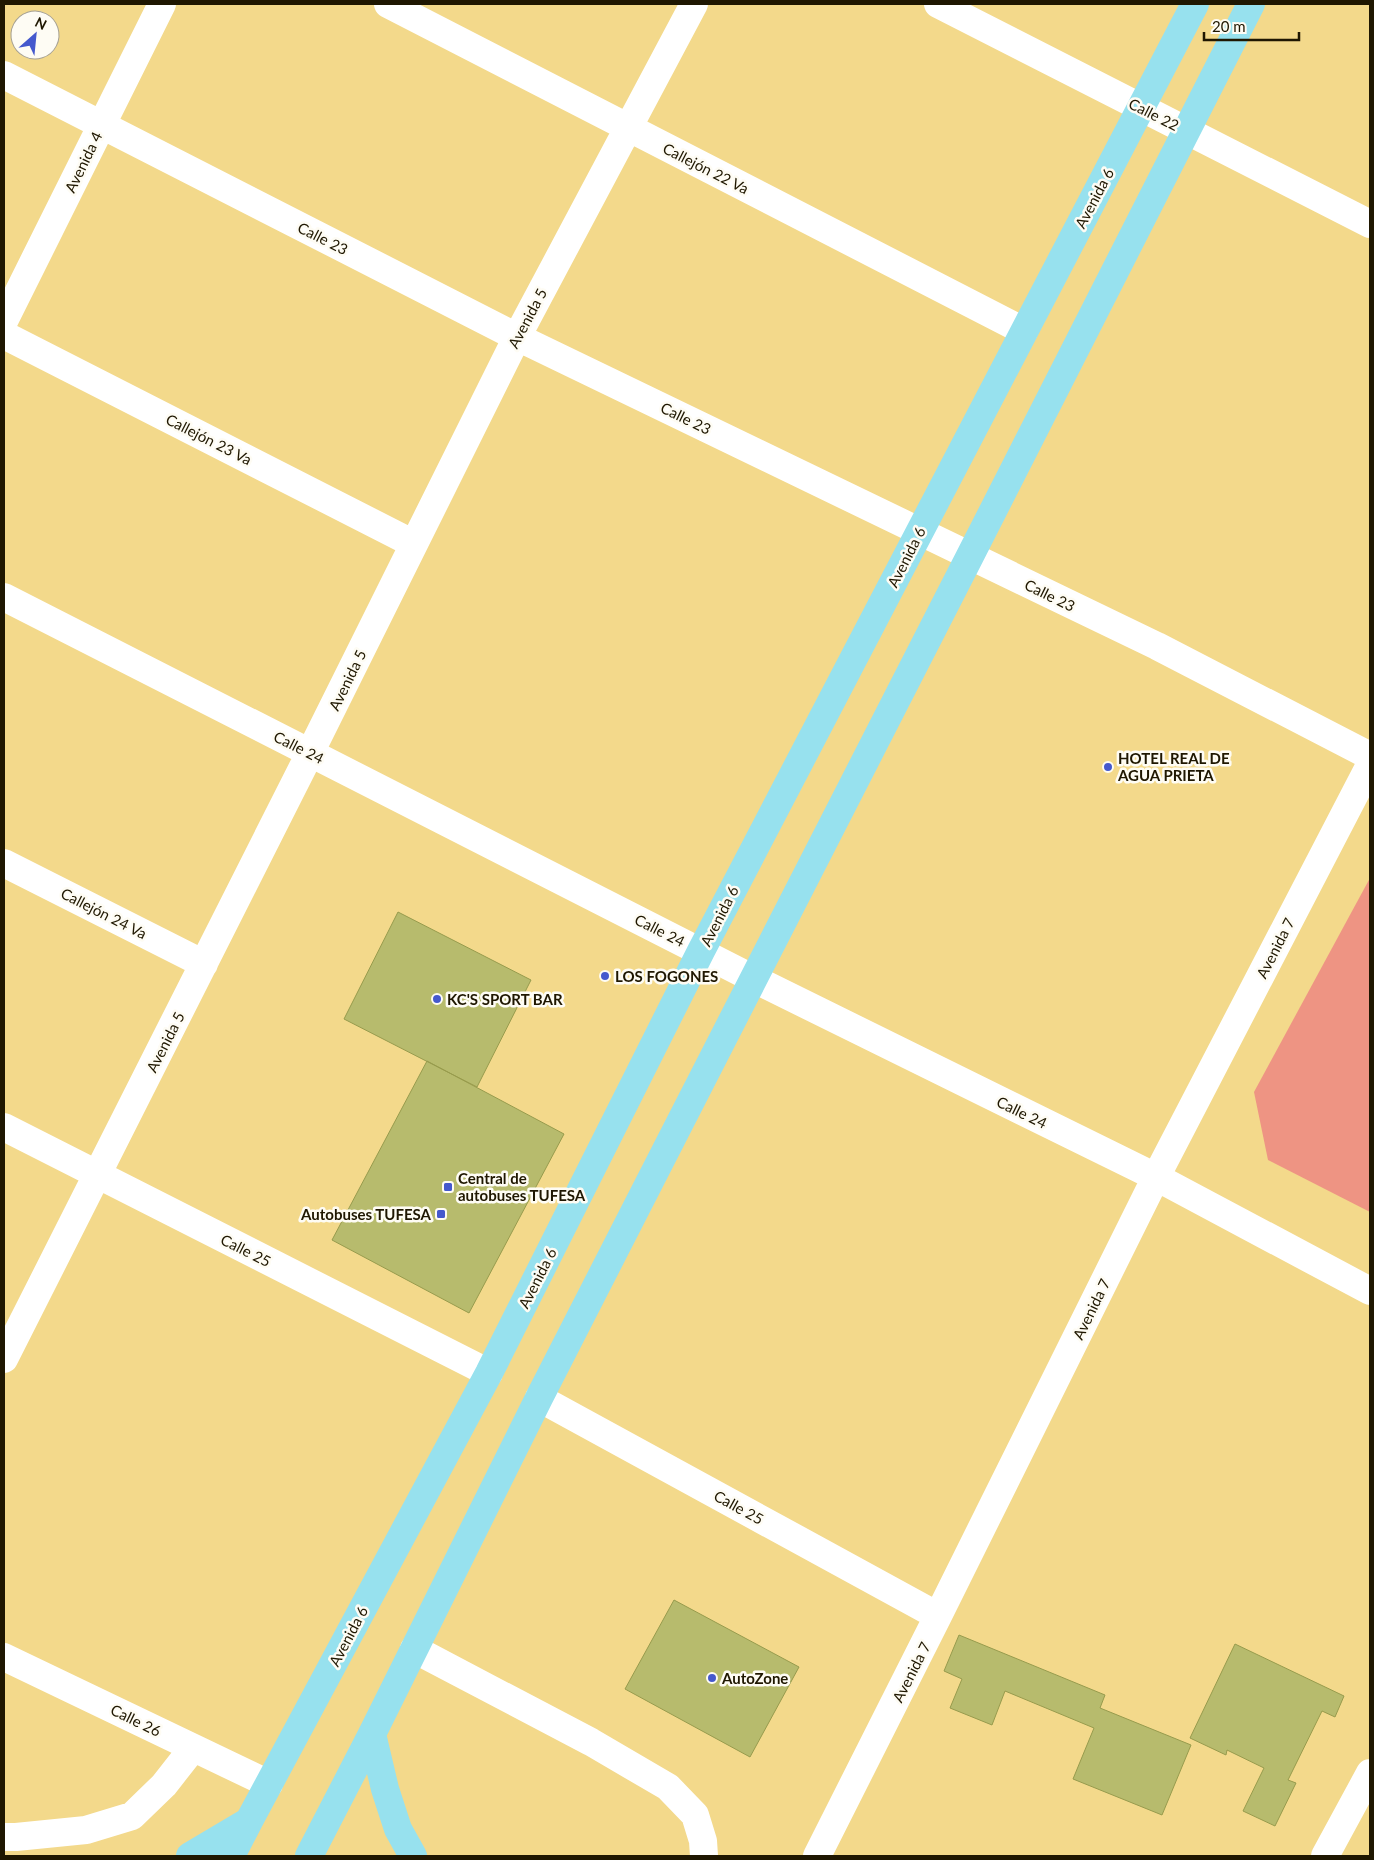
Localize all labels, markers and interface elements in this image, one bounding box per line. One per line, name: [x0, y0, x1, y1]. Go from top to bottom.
north arrow: [10, 10, 60, 60]
scale bar: [1204, 10, 1299, 42]
text: N: [32, 13, 50, 33]
text: 20 m: [1212, 17, 1246, 35]
street label: Calle 22: [1126, 94, 1182, 134]
street label: Avenida 4: [61, 128, 106, 195]
street label: Callejón 22 Va: [660, 139, 752, 197]
street label: Avenida 6: [1071, 165, 1117, 231]
street label: Calle 23: [295, 218, 351, 258]
street label: Avenida 5: [504, 285, 550, 351]
street label: Calle 23: [658, 398, 714, 438]
street label: Callejón 23 Va: [163, 410, 255, 468]
street label: Avenida 6: [883, 524, 929, 590]
street label: Calle 23: [1022, 575, 1078, 615]
street label: Avenida 5: [325, 647, 369, 713]
street label: Calle 24: [271, 727, 327, 767]
place label: HOTEL REAL DE AGUA PRIETA: [1117, 749, 1230, 784]
marker: HOTEL REAL DE AGUA PRIETA: [1102, 761, 1114, 773]
street label: Avenida 6: [696, 883, 742, 949]
street label: Callejón 24 Va: [58, 884, 150, 942]
street label: Calle 24: [632, 910, 688, 950]
street label: Avenida 7: [1252, 915, 1298, 981]
place label: LOS FOGONES: [615, 967, 718, 985]
marker: LOS FOGONES: [599, 970, 611, 982]
place label: KC'S SPORT BAR: [447, 990, 563, 1008]
marker: KC'S SPORT BAR: [431, 993, 443, 1005]
street label: Avenida 5: [142, 1009, 188, 1075]
street label: Calle 24: [994, 1092, 1050, 1132]
place label: Central de autobuses TUFESA: [458, 1169, 586, 1204]
marker: Central de autobuses TUFESA: [442, 1181, 454, 1193]
place label: Autobuses TUFESA: [300, 1205, 432, 1223]
marker: Autobuses TUFESA: [435, 1208, 447, 1220]
street label: Calle 25: [218, 1230, 274, 1270]
street label: Avenida 6: [514, 1245, 560, 1311]
street label: Avenida 7: [1069, 1275, 1114, 1342]
street label: Calle 25: [711, 1486, 767, 1528]
street label: Avenida 6: [325, 1603, 371, 1669]
street label: Avenida 7: [888, 1639, 934, 1705]
place label: AutoZone: [721, 1669, 788, 1687]
marker: AutoZone: [706, 1672, 718, 1684]
street label: Calle 26: [108, 1700, 164, 1740]

